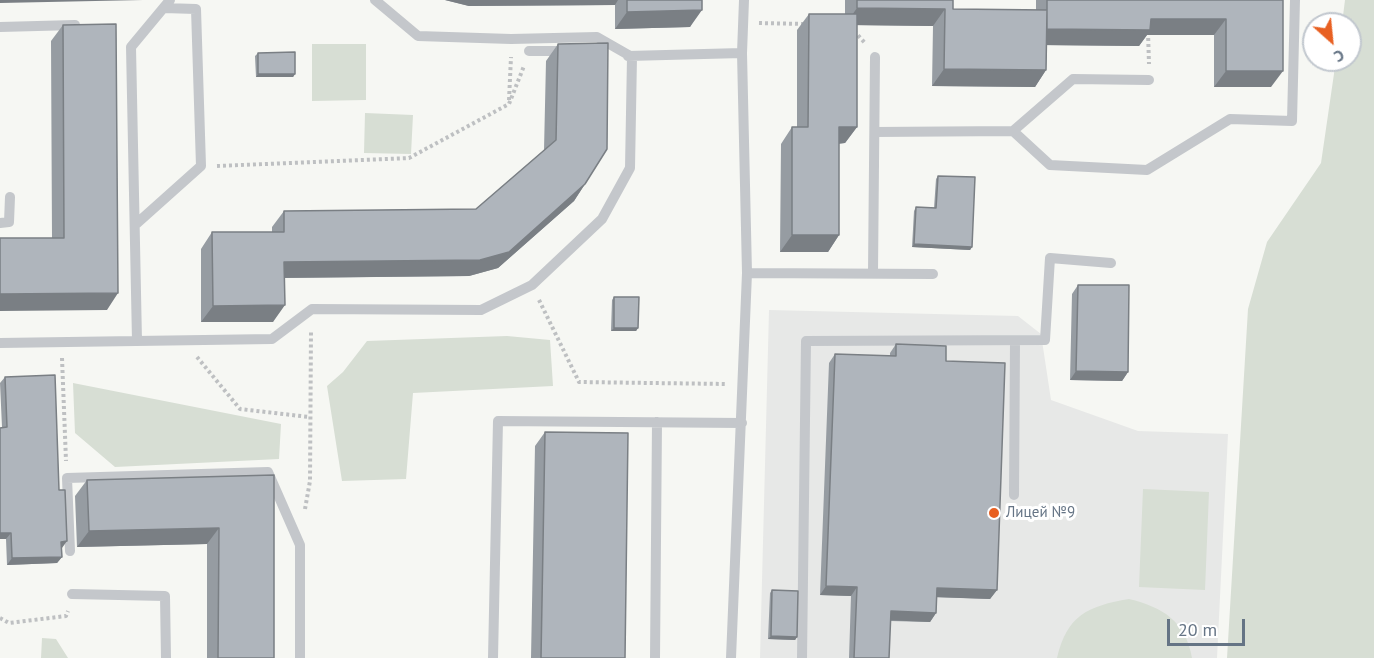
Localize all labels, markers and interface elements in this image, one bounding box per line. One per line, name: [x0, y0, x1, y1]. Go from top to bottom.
north arrow: [1302, 12, 1362, 72]
text: С: [1331, 45, 1348, 67]
place label: Лицей №9: [1006, 504, 1075, 522]
marker: Лицей №9: [987, 506, 1001, 520]
scale bar: [1170, 607, 1248, 645]
text: 20 m: [1178, 618, 1217, 641]

